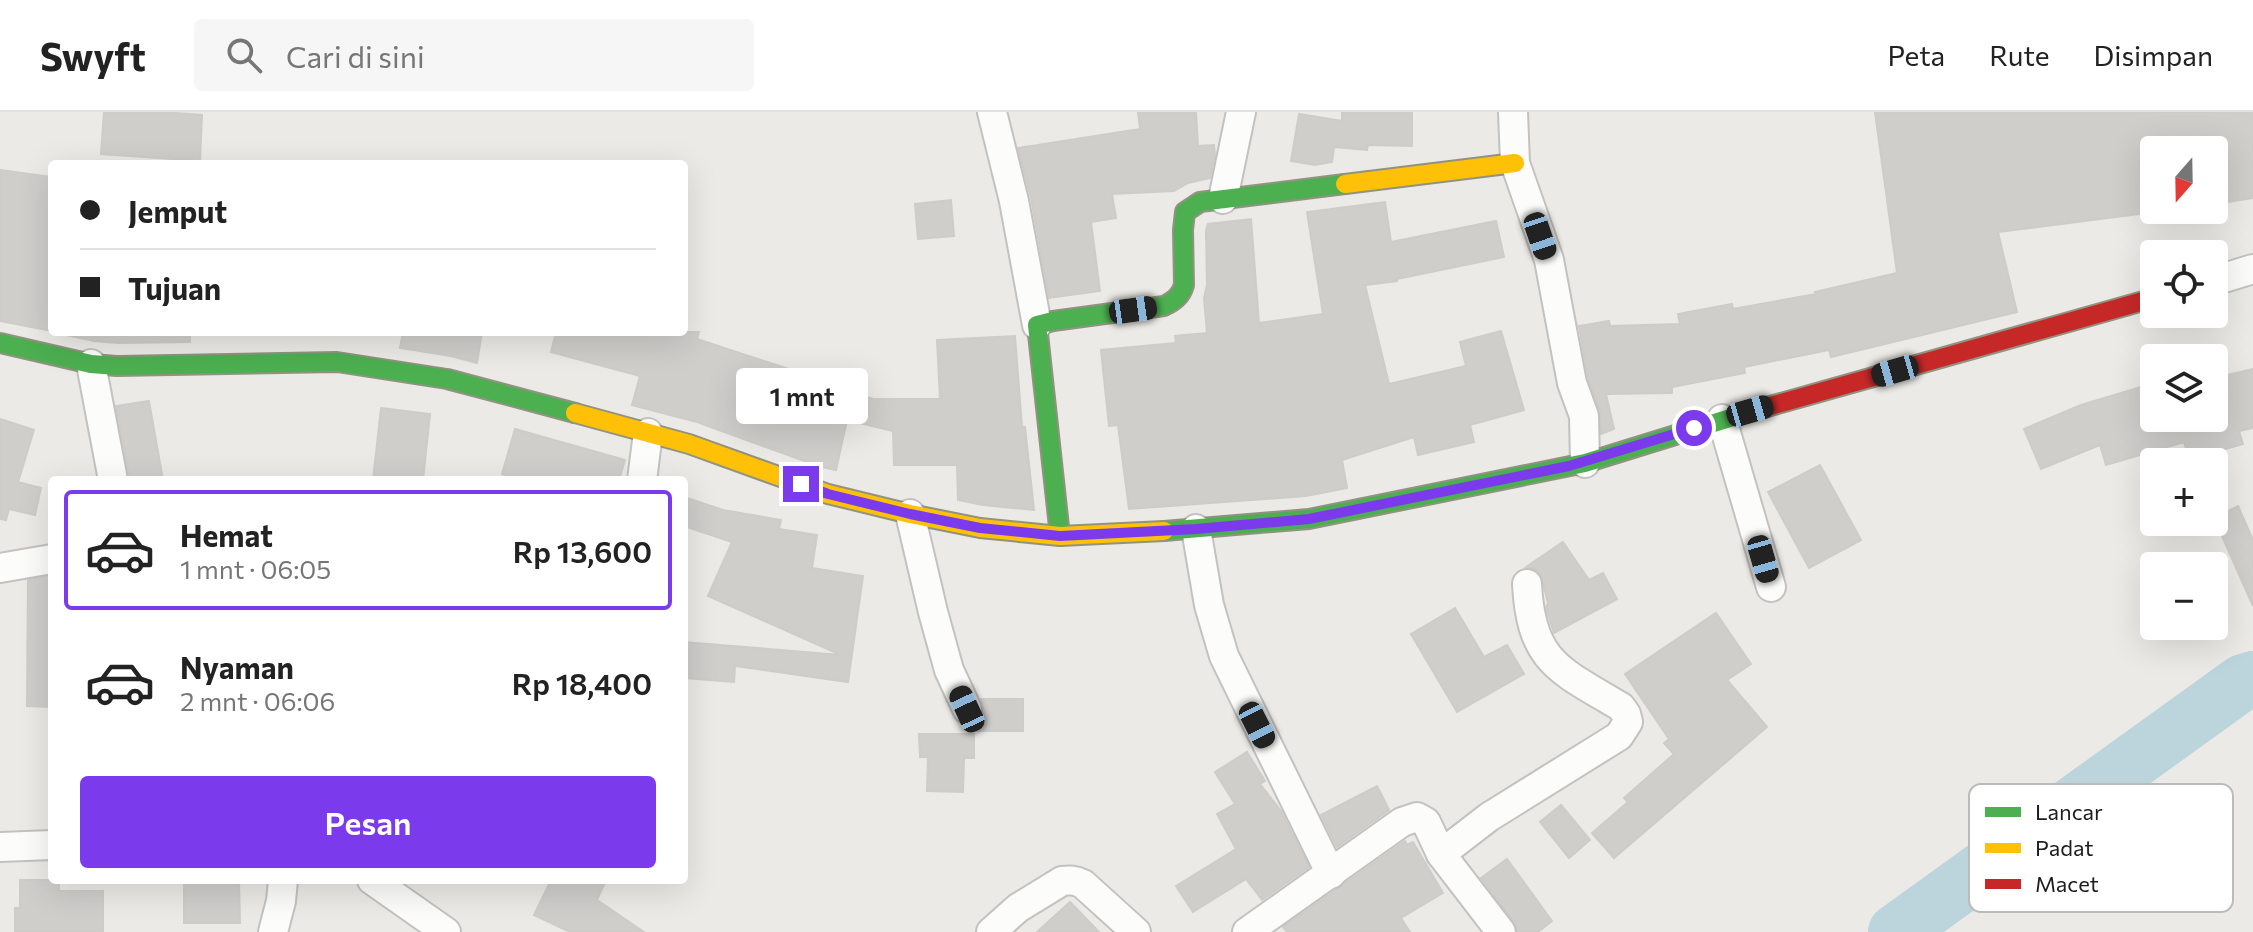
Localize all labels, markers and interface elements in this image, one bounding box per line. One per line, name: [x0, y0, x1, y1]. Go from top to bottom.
search box: [194, 19, 754, 91]
text: Swyft: [40, 32, 146, 79]
icon: search: [222, 33, 266, 77]
text: Cari di sini: [286, 37, 425, 74]
text: Peta: [1887, 38, 1945, 72]
text: Rute: [1989, 38, 2050, 72]
text: Disimpan: [2094, 38, 2213, 72]
north arrow: [2140, 136, 2228, 224]
map controls: [2140, 136, 2228, 640]
text: Jemput: [128, 192, 227, 229]
car: [1521, 209, 1559, 263]
button: locate: [2140, 240, 2228, 328]
text: Tujuan: [128, 269, 221, 306]
car: [1108, 295, 1158, 325]
button: layers: [2140, 344, 2228, 432]
car: [1869, 353, 1921, 389]
callout: 1 mnt: [735, 368, 867, 424]
text: 1 mnt: [769, 380, 835, 411]
car: [1724, 393, 1776, 429]
route start: [1676, 410, 1712, 446]
button: +: [2140, 448, 2228, 536]
route end: [783, 466, 819, 502]
icon: car: [84, 514, 156, 586]
text: Hemat: [180, 516, 273, 553]
text: Rp 13,600: [513, 532, 652, 569]
car: [1745, 533, 1781, 585]
button: −: [2140, 552, 2228, 640]
text: 1 mnt · 06:05: [180, 553, 331, 584]
icon: car: [84, 646, 156, 718]
text: Nyaman: [180, 648, 294, 685]
text: Rp 18,400: [512, 664, 652, 701]
car: [946, 682, 988, 736]
text: 2 mnt · 06:06: [180, 685, 335, 716]
car: [1235, 698, 1279, 752]
button: Pesan: [80, 776, 656, 868]
legend: [1969, 784, 2233, 912]
text: Lancar: [2035, 798, 2103, 825]
text: Padat: [2035, 834, 2094, 861]
text: Macet: [2035, 870, 2099, 897]

